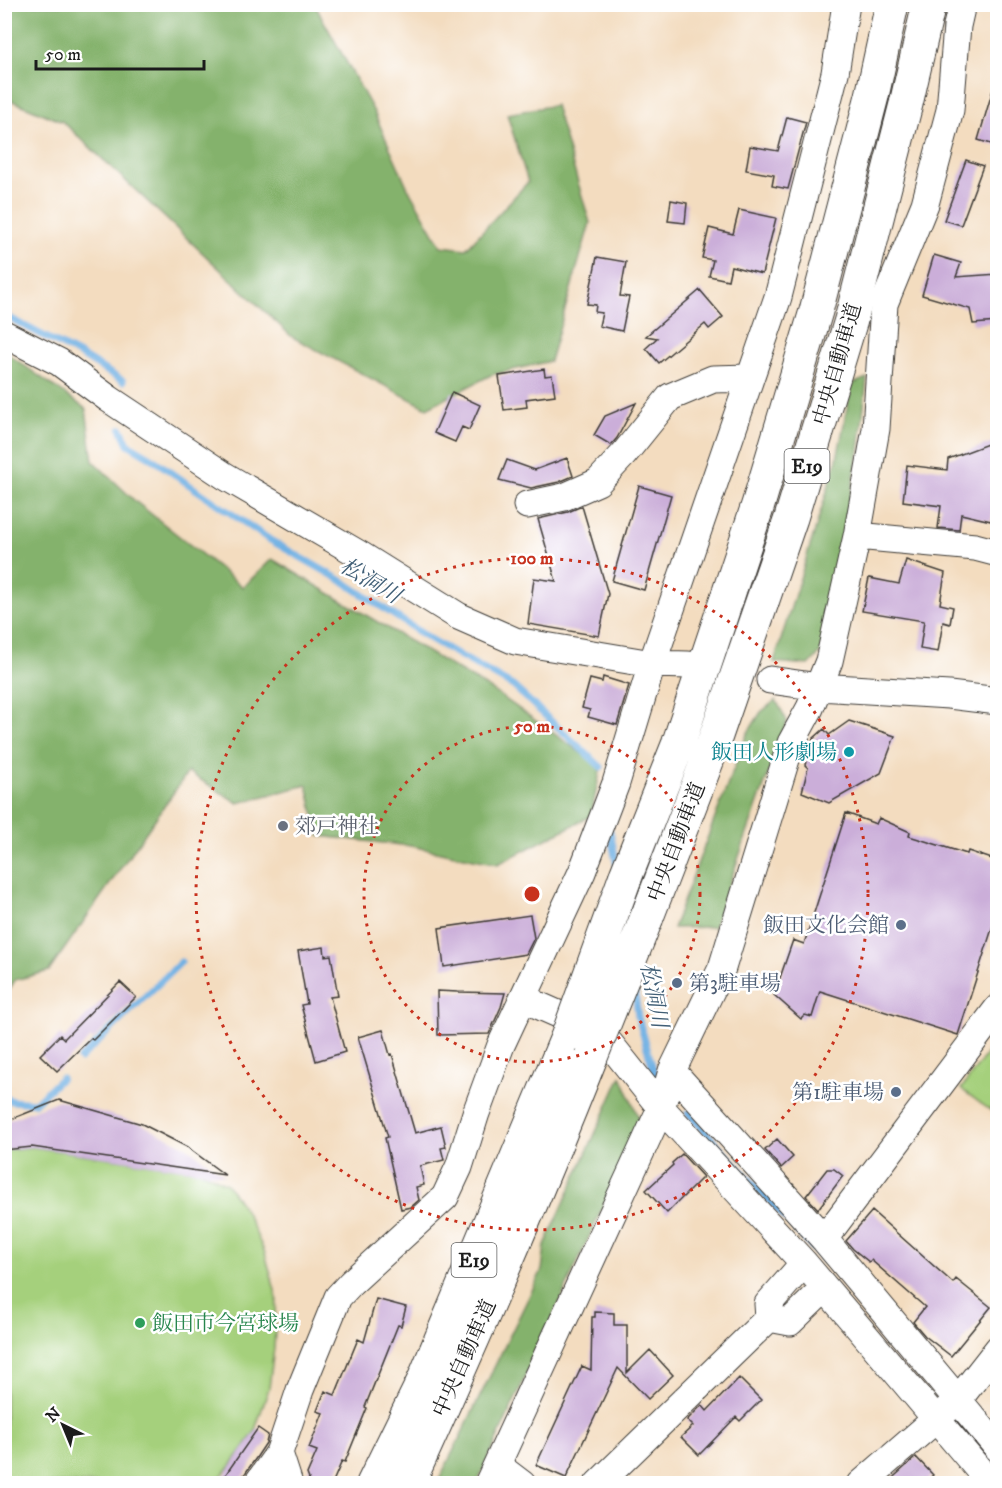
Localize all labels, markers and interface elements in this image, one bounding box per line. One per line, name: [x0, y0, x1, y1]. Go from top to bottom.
scale bar: [36, 33, 204, 71]
text: 50 m: [45, 44, 81, 66]
street label: 中央自動車道: [808, 300, 868, 428]
road number: E19: [784, 449, 830, 483]
text: 100 m: [510, 548, 554, 570]
water label: 松洞川: [335, 553, 407, 611]
text: 50 m: [513, 716, 550, 738]
place label: 飯田人形劇場: [711, 740, 837, 766]
marker: 飯田人形劇場: [842, 745, 856, 759]
street label: 中央自動車道: [642, 779, 712, 906]
place label: 郊戸神社: [295, 814, 379, 840]
marker: 郊戸神社: [276, 819, 290, 833]
centre of rings: [522, 884, 542, 904]
place label: 飯田文化会館: [763, 913, 889, 939]
marker: 飯田文化会館: [894, 918, 908, 932]
water label: 松洞川: [634, 960, 673, 1032]
place label: 第3駐車場: [689, 971, 781, 997]
marker: 第3駐車場: [670, 976, 684, 990]
place label: 第1駐車場: [792, 1080, 884, 1106]
marker: 第1駐車場: [889, 1085, 903, 1099]
road number: E19: [452, 1243, 496, 1277]
street label: 中央自動車道: [427, 1296, 502, 1421]
place label: 飯田市今宮球場: [152, 1311, 299, 1337]
marker: 飯田市今宮球場: [133, 1316, 147, 1330]
north arrow: [33, 1395, 93, 1455]
text: N: [42, 1403, 65, 1427]

